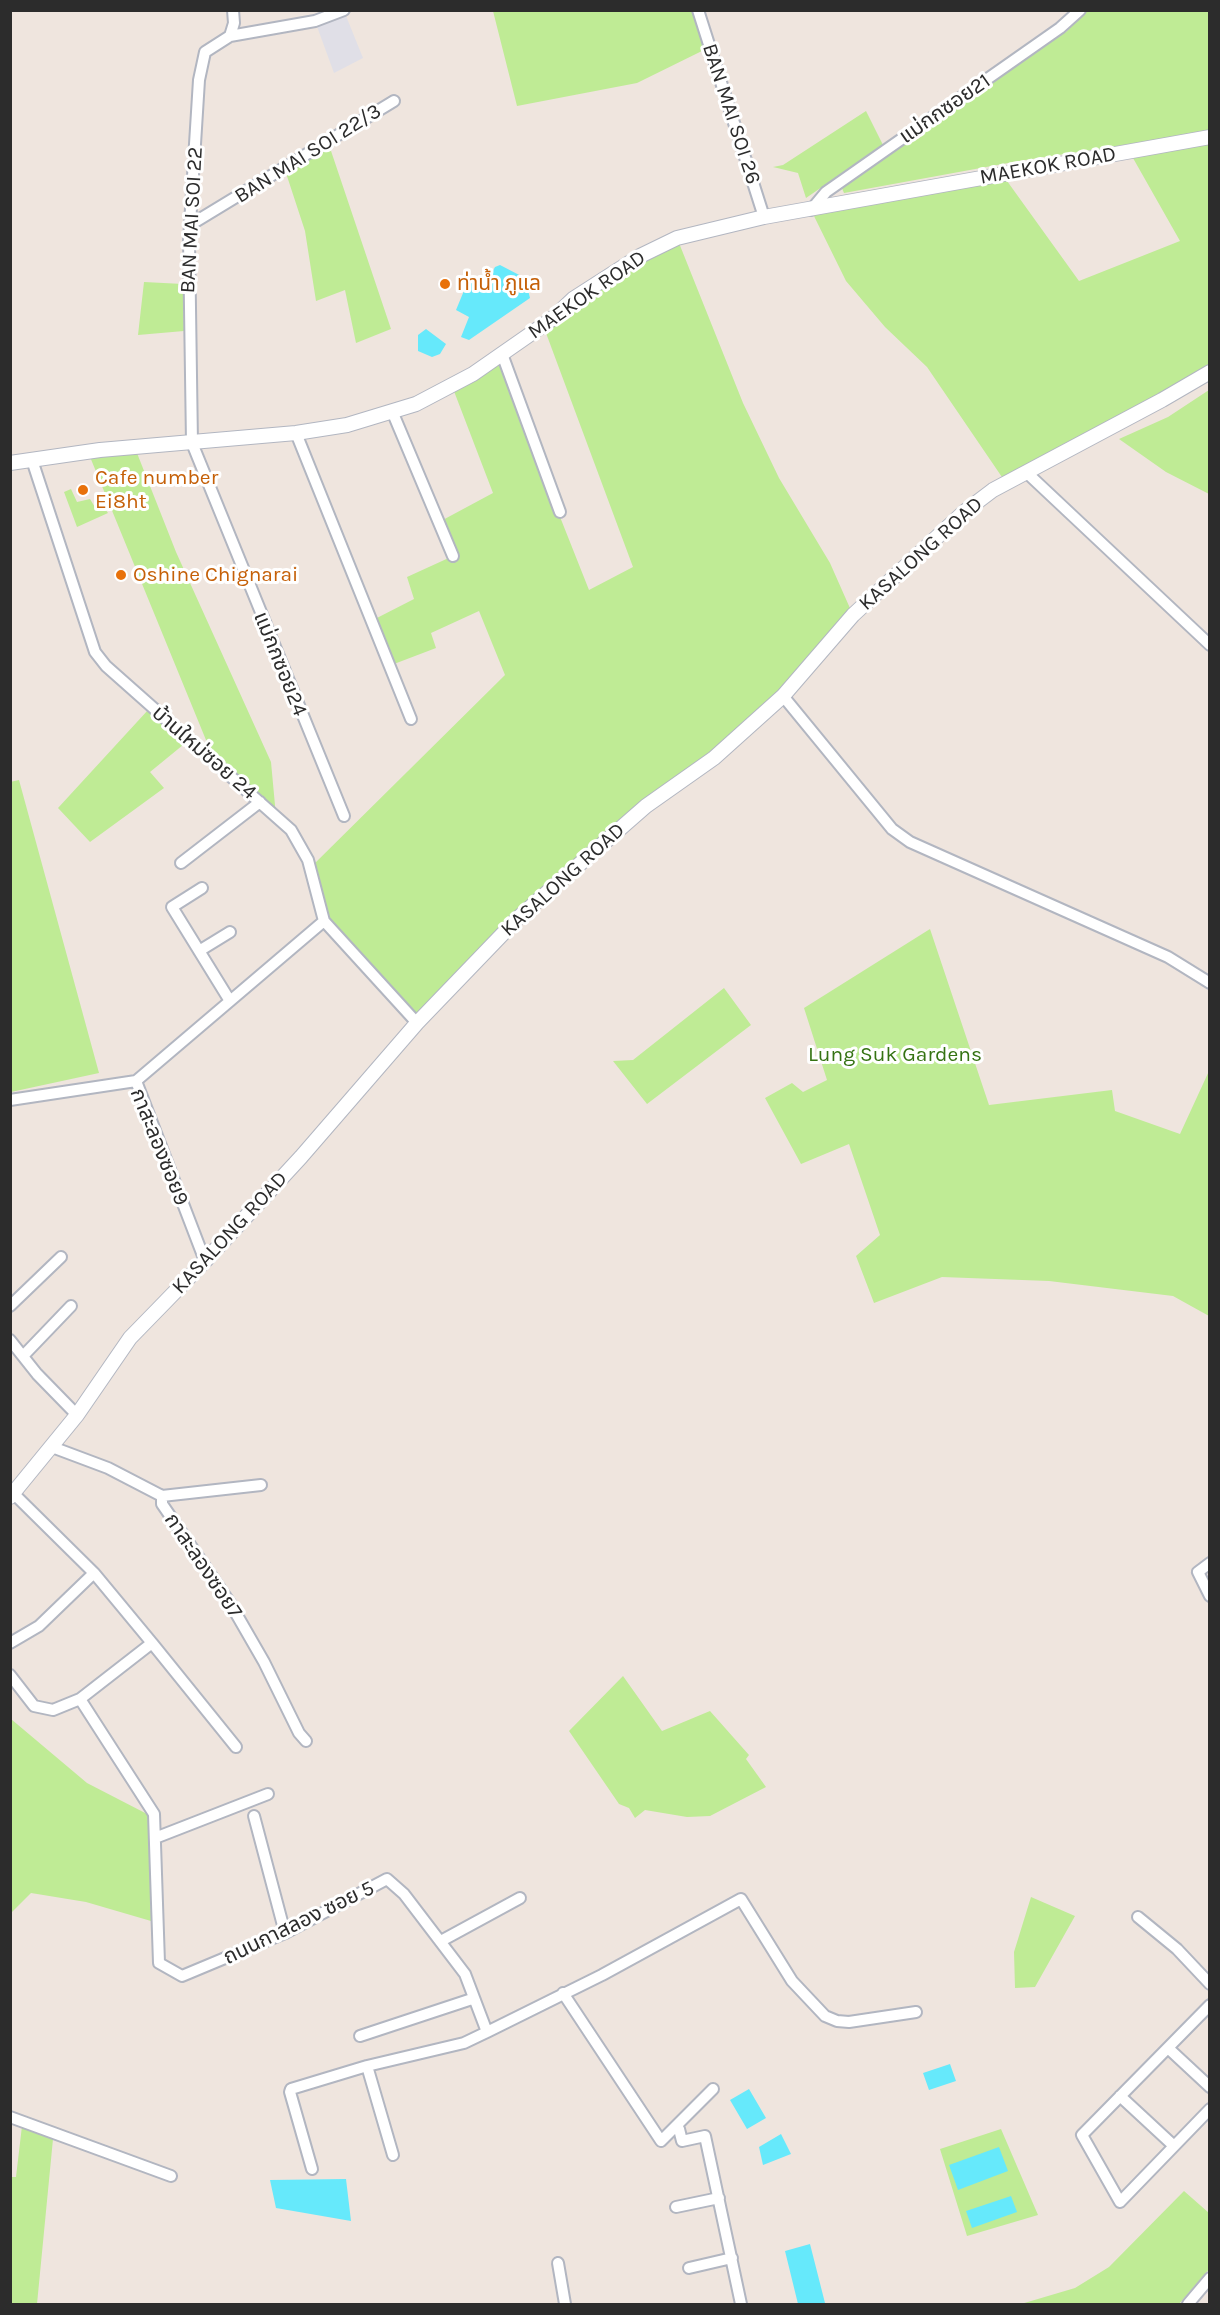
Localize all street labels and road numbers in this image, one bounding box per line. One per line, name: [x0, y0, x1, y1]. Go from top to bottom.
street label: BAN MAI SOI 26: [696, 40, 766, 188]
street label: แม่กกซอย21: [895, 68, 995, 150]
street label: BAN MAI SOI 22/3: [230, 99, 386, 209]
street label: MAEKOK ROAD: [978, 142, 1118, 190]
street label: BAN MAI SOI 22: [176, 146, 208, 294]
street label: MAEKOK ROAD: [523, 245, 651, 345]
street label: KASALONG ROAD: [854, 492, 988, 616]
street label: แม่กกซอย24: [248, 608, 312, 720]
street label: บ้านใหม่ซอย 24: [147, 701, 261, 805]
street label: KASALONG ROAD: [496, 818, 630, 942]
street label: กาสะลองซอย9: [124, 1085, 194, 1209]
street label: KASALONG ROAD: [167, 1167, 293, 1299]
street label: กาสะลองซอย7: [159, 1509, 247, 1623]
street label: ถนนกาสลอง ซอย 5: [219, 1876, 379, 1970]

